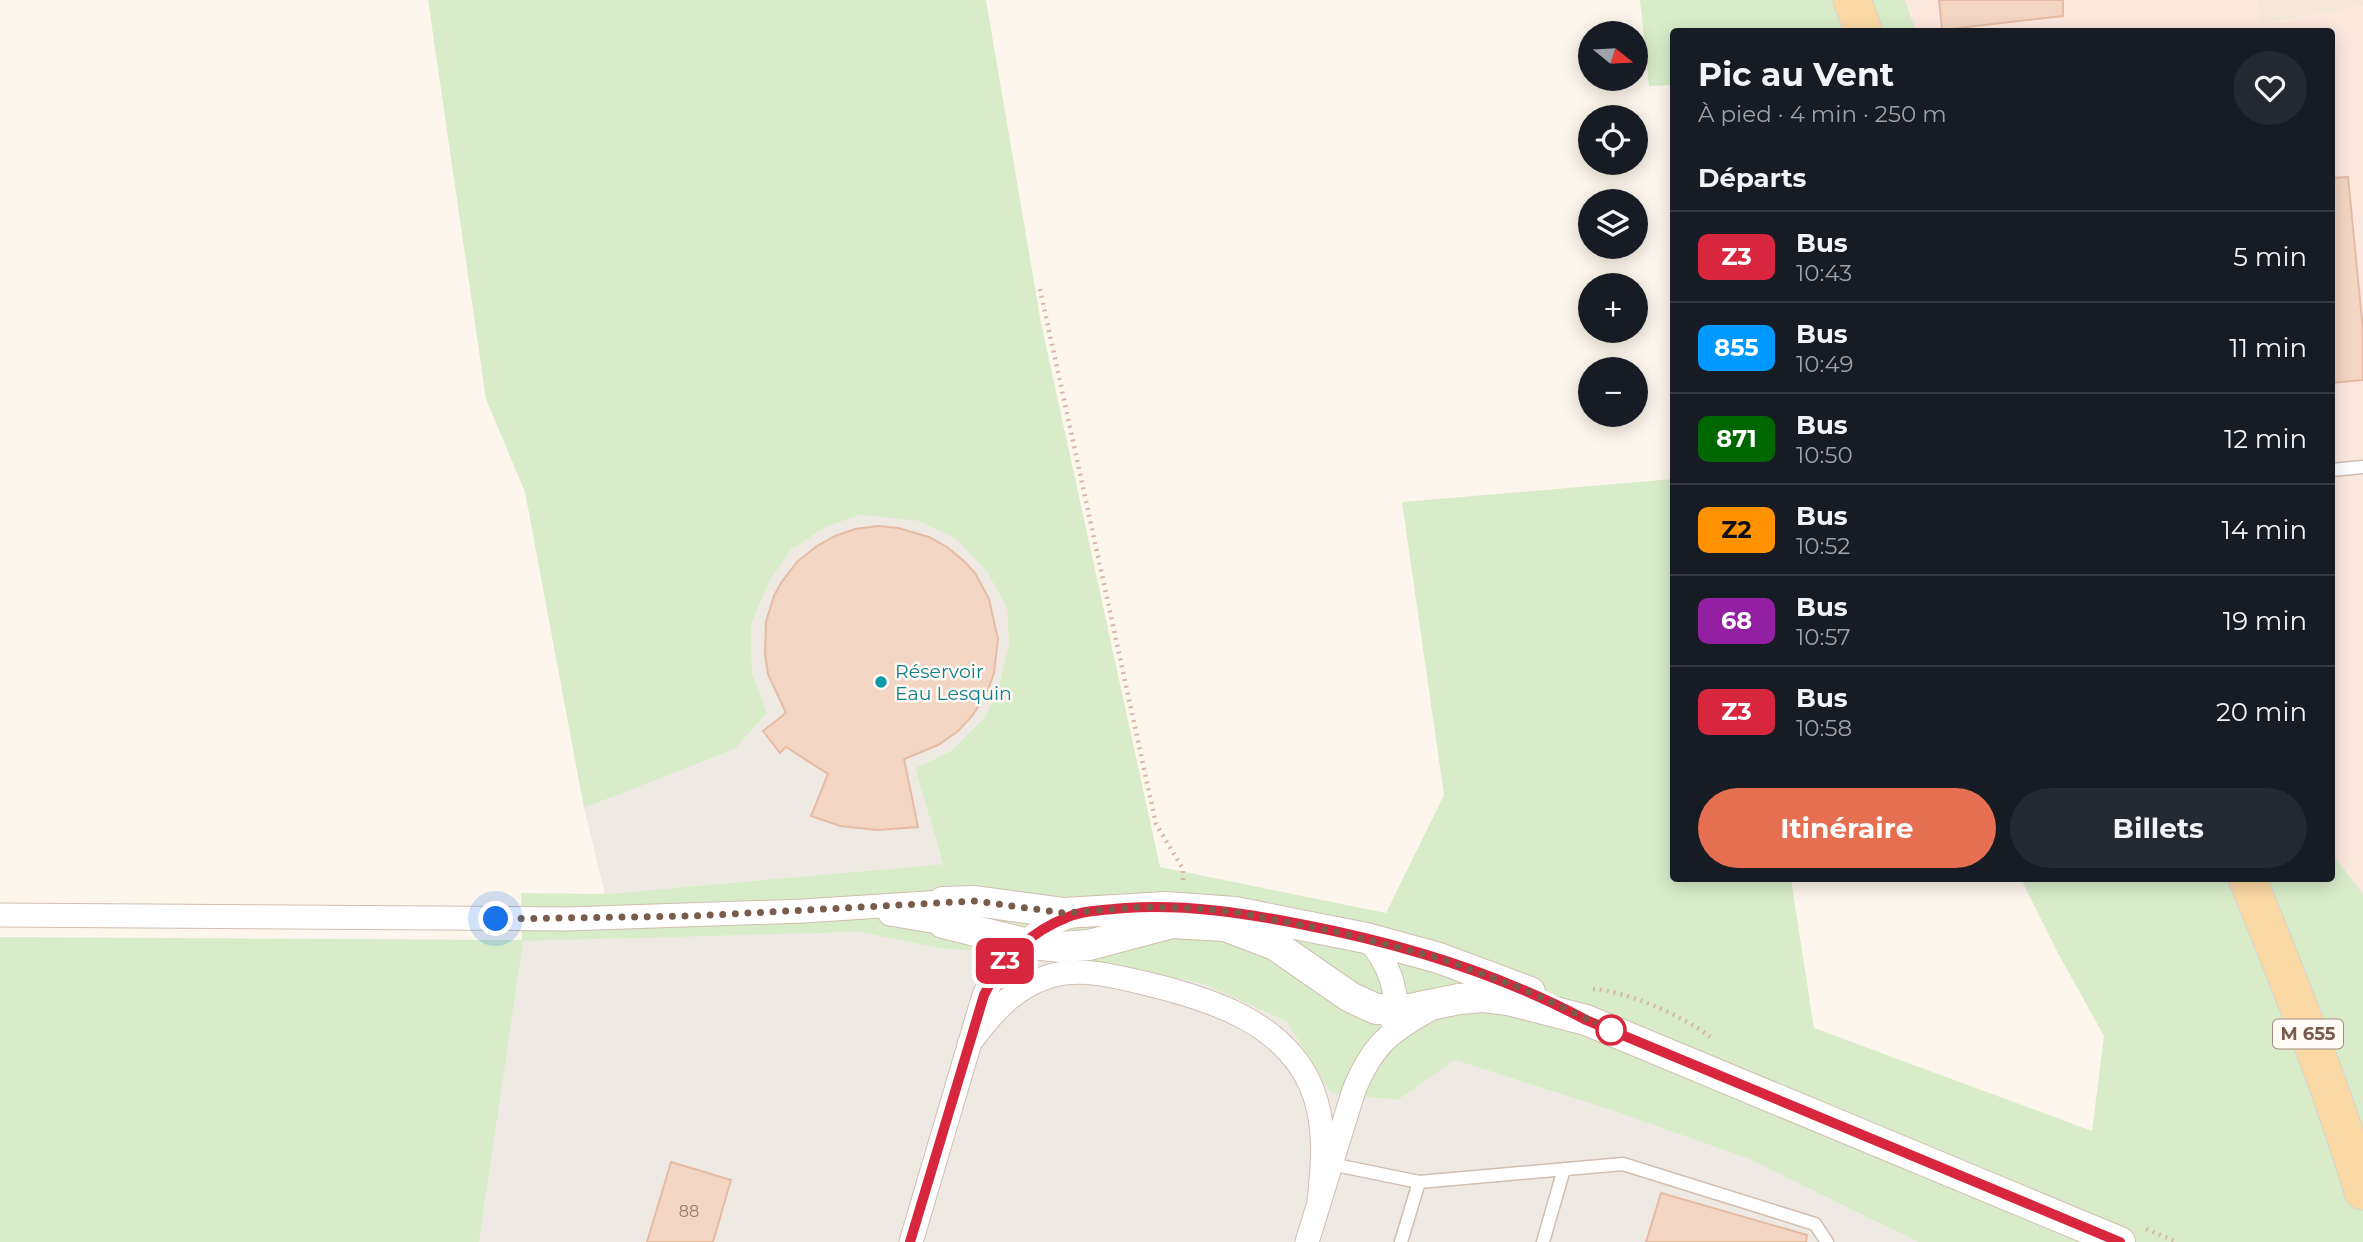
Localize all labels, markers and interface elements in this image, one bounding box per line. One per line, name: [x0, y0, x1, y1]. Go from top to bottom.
north arrow: [1578, 21, 1648, 91]
map controls: [1578, 21, 1648, 427]
button: heart: [2233, 51, 2307, 125]
text: Pic au Vent: [1698, 54, 1894, 94]
text: À pied · 4 min · 250 m: [1698, 100, 1947, 128]
button: locate: [1578, 105, 1648, 175]
text: Départs: [1698, 162, 1806, 194]
button: layers: [1578, 189, 1648, 259]
text: Bus: [1796, 227, 1848, 259]
text: 5 min: [2233, 241, 2307, 273]
text: Z3: [1721, 242, 1752, 271]
text: 10:43: [1796, 259, 1852, 287]
button: +: [1578, 273, 1648, 343]
text: Bus: [1796, 318, 1848, 350]
text: 11 min: [2229, 332, 2307, 364]
text: 855: [1714, 333, 1759, 362]
text: 10:49: [1796, 350, 1853, 378]
button: −: [1578, 357, 1648, 427]
text: Bus: [1796, 409, 1848, 441]
text: 12 min: [2224, 423, 2307, 455]
text: 871: [1716, 424, 1757, 453]
text: 10:50: [1796, 441, 1853, 469]
text: Bus: [1796, 500, 1848, 532]
text: 14 min: [2221, 514, 2307, 546]
text: Z2: [1721, 515, 1752, 544]
text: 10:52: [1796, 532, 1850, 560]
text: Bus: [1796, 591, 1848, 623]
text: 19 min: [2223, 605, 2307, 637]
text: 68: [1721, 606, 1752, 635]
text: 10:57: [1796, 623, 1851, 651]
place label: Réservoir Eau Lesquin: [895, 660, 1012, 705]
marker: Réservoir Eau Lesquin: [873, 674, 889, 690]
text: Bus: [1796, 682, 1848, 714]
text: 20 min: [2216, 696, 2307, 728]
text: Z3: [1721, 697, 1752, 726]
text: 10:58: [1796, 714, 1852, 742]
button: Itinéraire: [1698, 788, 1996, 868]
button: Billets: [2010, 788, 2307, 868]
your location: [478, 901, 513, 936]
line badge: Z3: [974, 938, 1036, 984]
text: Z3: [990, 946, 1020, 975]
unlabelled marker: [1596, 1015, 1626, 1045]
road number: M 655: [2273, 1020, 2343, 1049]
house number: 88: [679, 1202, 699, 1221]

